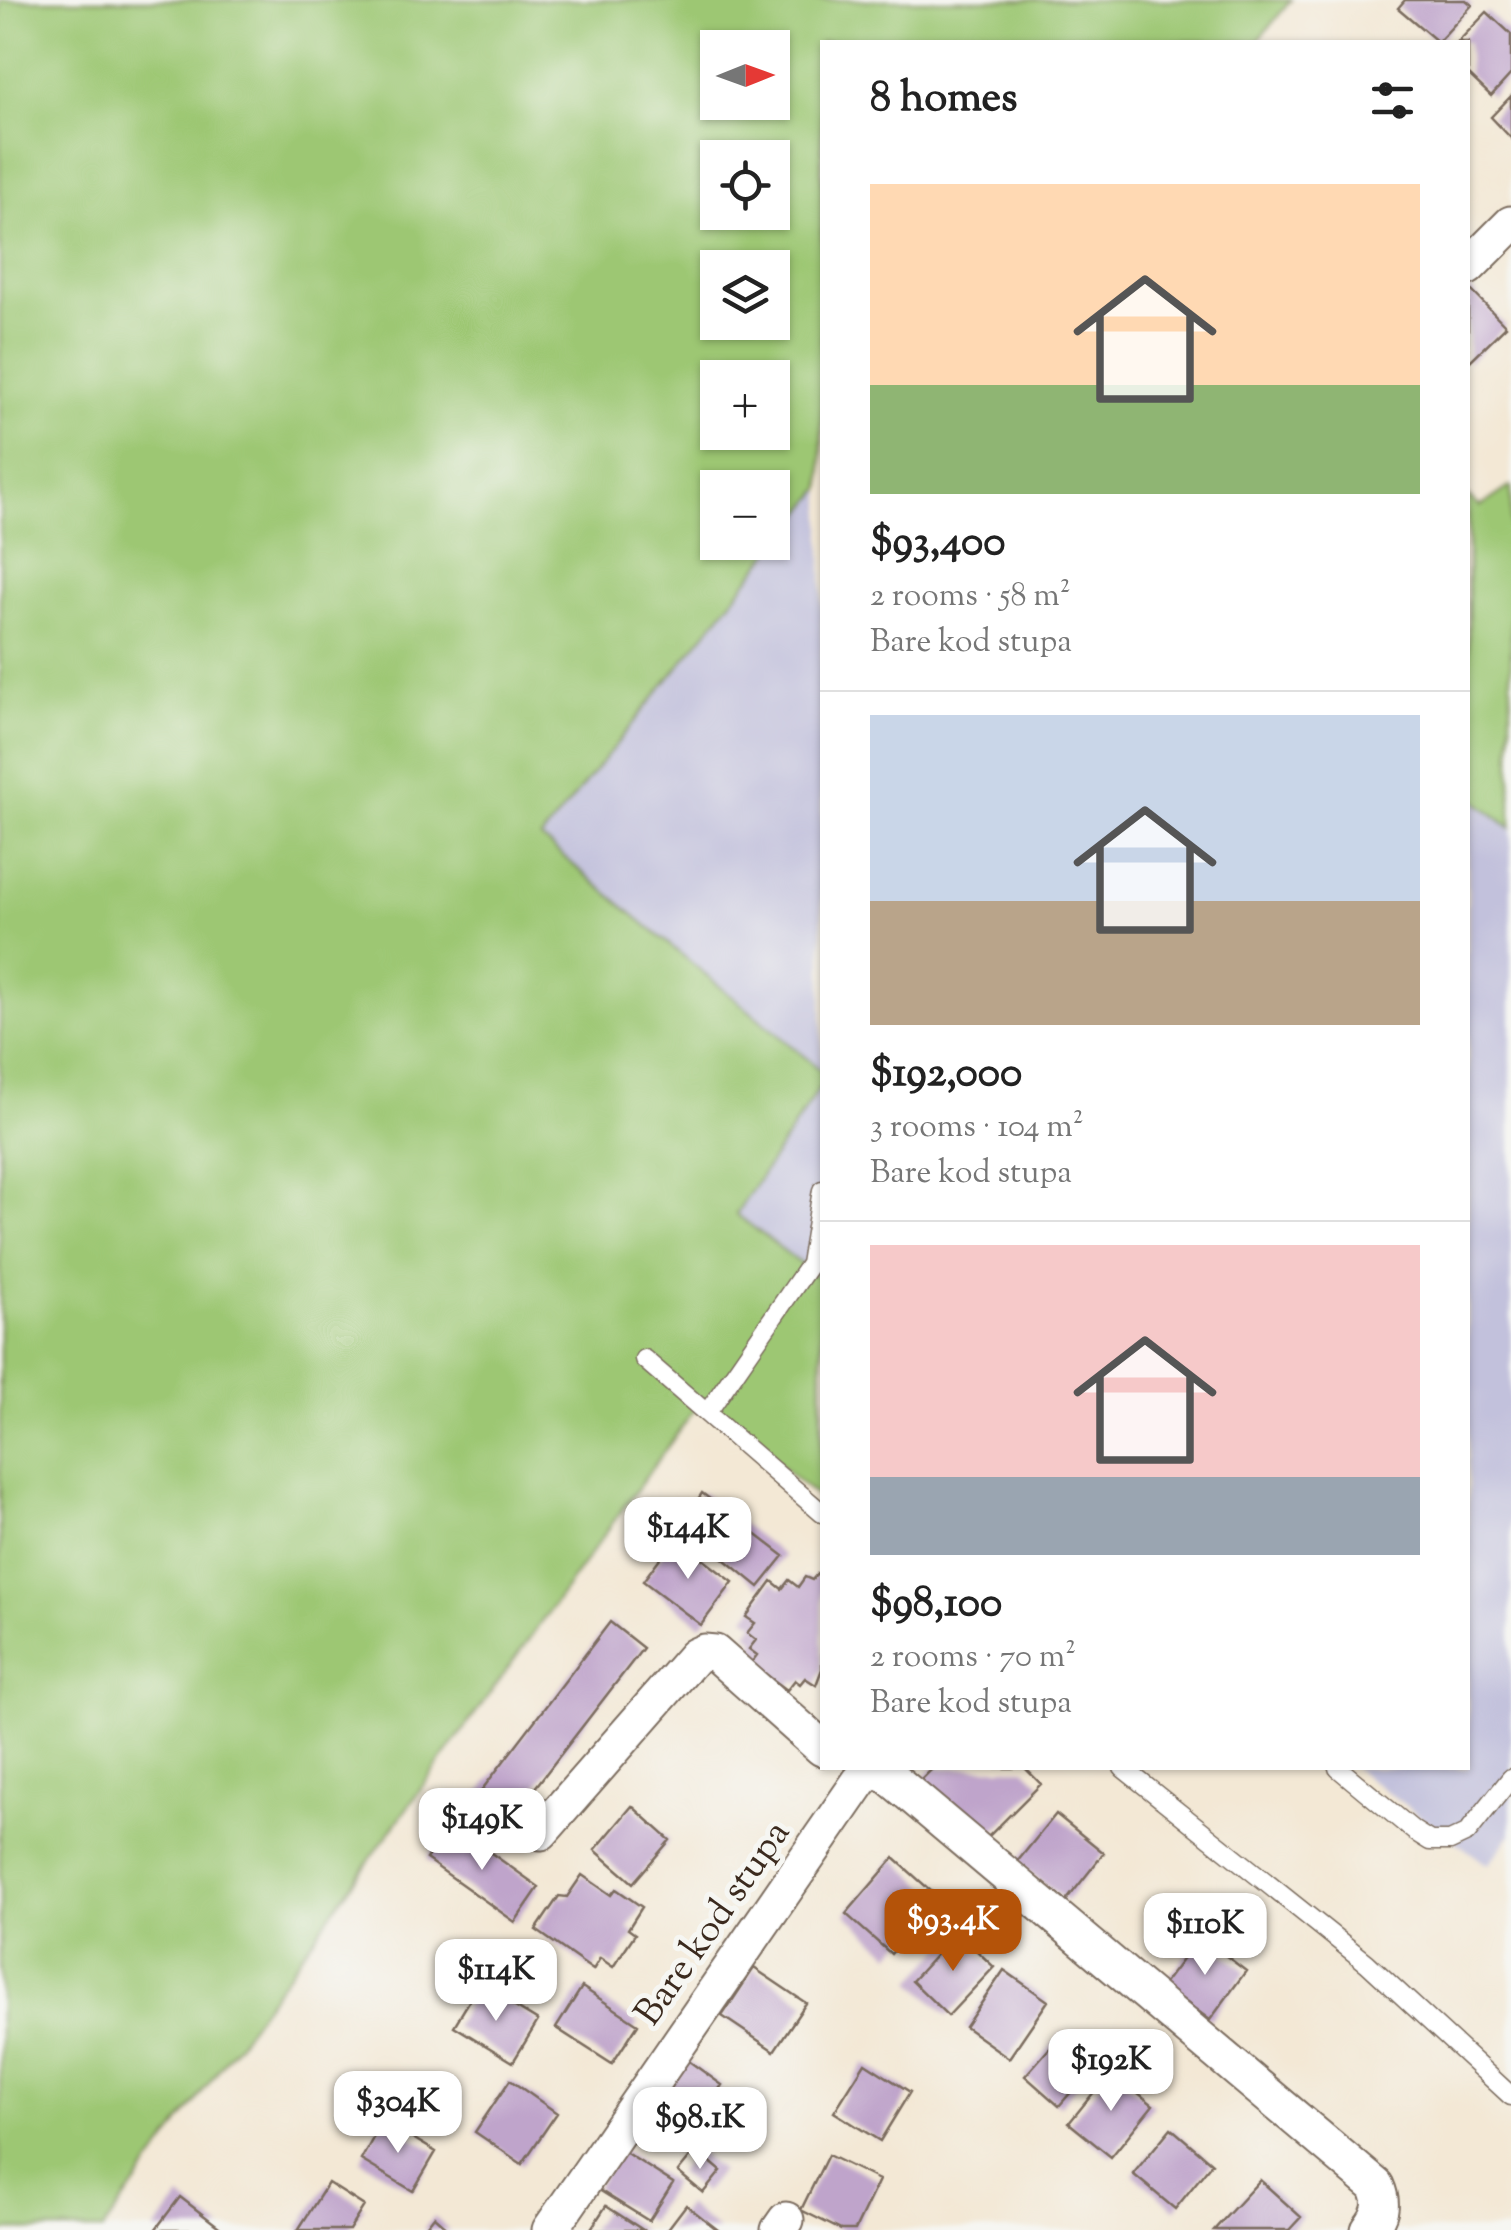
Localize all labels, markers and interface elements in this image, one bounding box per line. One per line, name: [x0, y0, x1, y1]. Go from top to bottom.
north arrow: [700, 30, 790, 120]
map controls: [700, 30, 790, 560]
text: 8 homes: [870, 70, 1018, 130]
icon: filters: [1365, 73, 1420, 128]
button: locate: [700, 140, 790, 230]
icon: home: [1055, 249, 1235, 429]
button: layers: [700, 250, 790, 340]
button: +: [700, 360, 790, 450]
button: −: [700, 470, 790, 560]
text: $93,400: [870, 514, 1006, 574]
text: 2 rooms · 58 m²: [870, 574, 1071, 620]
text: Bare kod stupa: [870, 620, 1072, 666]
icon: home: [1055, 780, 1235, 960]
text: $192,000: [870, 1045, 1022, 1105]
text: 3 rooms · 104 m²: [870, 1105, 1084, 1151]
text: Bare kod stupa: [870, 1151, 1072, 1197]
icon: home: [1055, 1310, 1235, 1490]
pin: $144K: [618, 1497, 758, 1582]
text: $144K: [646, 1506, 730, 1552]
text: $98,100: [870, 1575, 1002, 1635]
text: 2 rooms · 70 m²: [870, 1635, 1076, 1681]
text: Bare kod stupa: [870, 1681, 1072, 1727]
pin: $149K: [412, 1788, 552, 1873]
text: $149K: [441, 1797, 523, 1843]
street label: Bare kod stupa: [623, 1811, 805, 2038]
pin: $93.4K: [872, 1889, 1034, 1974]
pin: $110K: [1135, 1893, 1275, 1978]
text: $93.4K: [907, 1898, 999, 1944]
text: $110K: [1166, 1902, 1244, 1948]
pin: $114K: [426, 1939, 566, 2024]
text: $114K: [457, 1948, 535, 1994]
pin: $192K: [1041, 2029, 1181, 2114]
text: $192K: [1070, 2038, 1152, 2084]
pin: $304K: [328, 2071, 468, 2156]
text: $304K: [356, 2080, 440, 2126]
pin: $98.1K: [619, 2087, 781, 2172]
text: $98.1K: [655, 2096, 745, 2142]

